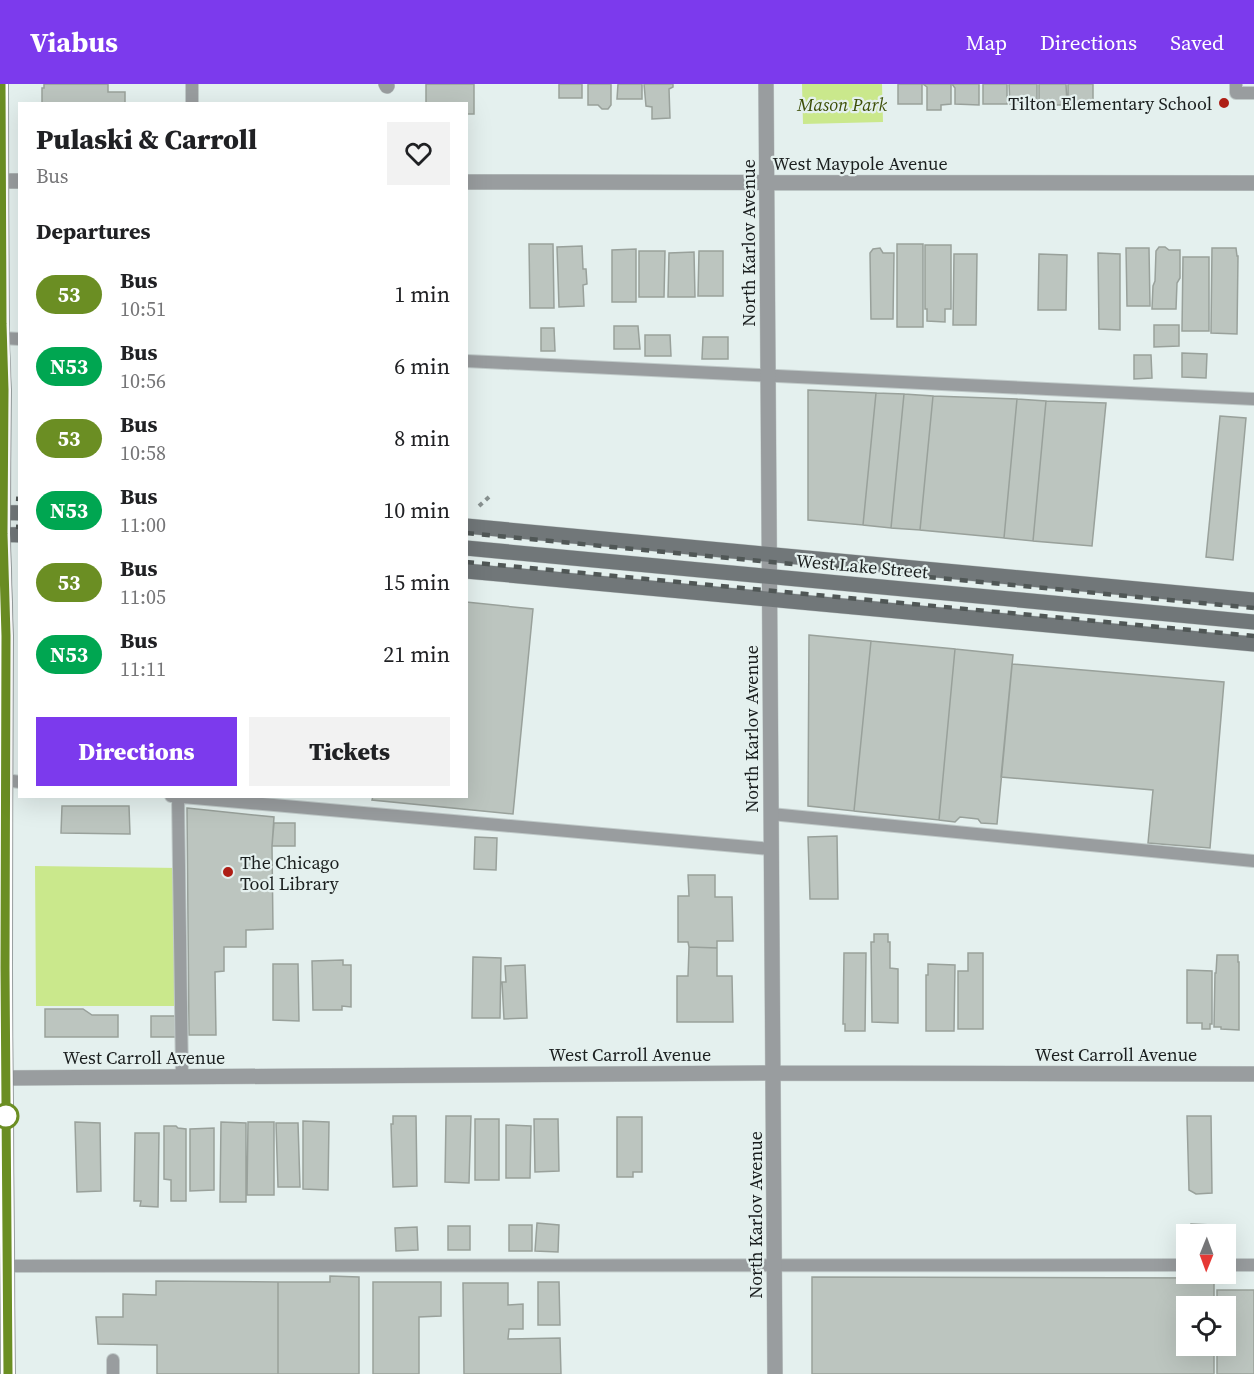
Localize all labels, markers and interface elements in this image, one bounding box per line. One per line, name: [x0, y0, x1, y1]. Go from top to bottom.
text: Viabus: [30, 23, 118, 61]
text: Map: [966, 28, 1007, 57]
text: Directions: [1040, 28, 1137, 57]
text: Saved: [1170, 28, 1224, 57]
place label: Tilton Elementary School: [1008, 91, 1212, 116]
park label: Mason Park: [796, 92, 887, 117]
marker: Tilton Elementary School: [1217, 96, 1231, 110]
text: Pulaski & Carroll: [36, 120, 257, 158]
button: heart: [387, 122, 450, 185]
street label: West Maypole Avenue: [772, 151, 948, 176]
street label: North Karlov Avenue: [736, 159, 761, 327]
text: Bus: [36, 162, 69, 190]
text: Departures: [36, 216, 150, 246]
text: Bus: [120, 265, 157, 295]
text: 1 min: [394, 279, 450, 309]
text: 53: [58, 280, 80, 309]
text: 10:51: [120, 295, 166, 323]
text: Bus: [120, 337, 157, 367]
text: 6 min: [394, 351, 450, 381]
text: N53: [50, 352, 88, 381]
text: 10:56: [120, 367, 166, 395]
text: Bus: [120, 409, 157, 439]
text: 8 min: [394, 423, 450, 453]
text: 53: [58, 424, 80, 453]
text: 10:58: [120, 439, 166, 467]
text: Bus: [120, 481, 157, 511]
text: 10 min: [383, 495, 450, 525]
text: N53: [50, 496, 88, 525]
text: 11:00: [120, 511, 166, 539]
street label: West Lake Street: [795, 548, 929, 584]
text: Bus: [120, 553, 157, 583]
text: 15 min: [383, 567, 450, 597]
text: 53: [58, 568, 80, 597]
text: 11:05: [120, 583, 166, 611]
text: Bus: [120, 625, 157, 655]
text: 21 min: [383, 639, 450, 669]
text: N53: [50, 640, 88, 669]
street label: North Karlov Avenue: [739, 645, 764, 813]
text: 11:11: [120, 655, 166, 683]
button: Directions: [36, 717, 237, 786]
button: Tickets: [249, 717, 450, 786]
place label: The Chicago Tool Library: [240, 850, 340, 896]
marker: The Chicago Tool Library: [221, 865, 235, 879]
street label: West Carroll Avenue: [549, 1042, 711, 1067]
street label: West Carroll Avenue: [1035, 1042, 1197, 1067]
street label: West Carroll Avenue: [63, 1045, 225, 1070]
unlabelled marker: [0, 1103, 19, 1129]
street label: North Karlov Avenue: [743, 1131, 768, 1299]
north arrow: [1176, 1224, 1236, 1284]
map controls: [1176, 1224, 1236, 1356]
button: locate: [1176, 1296, 1236, 1356]

